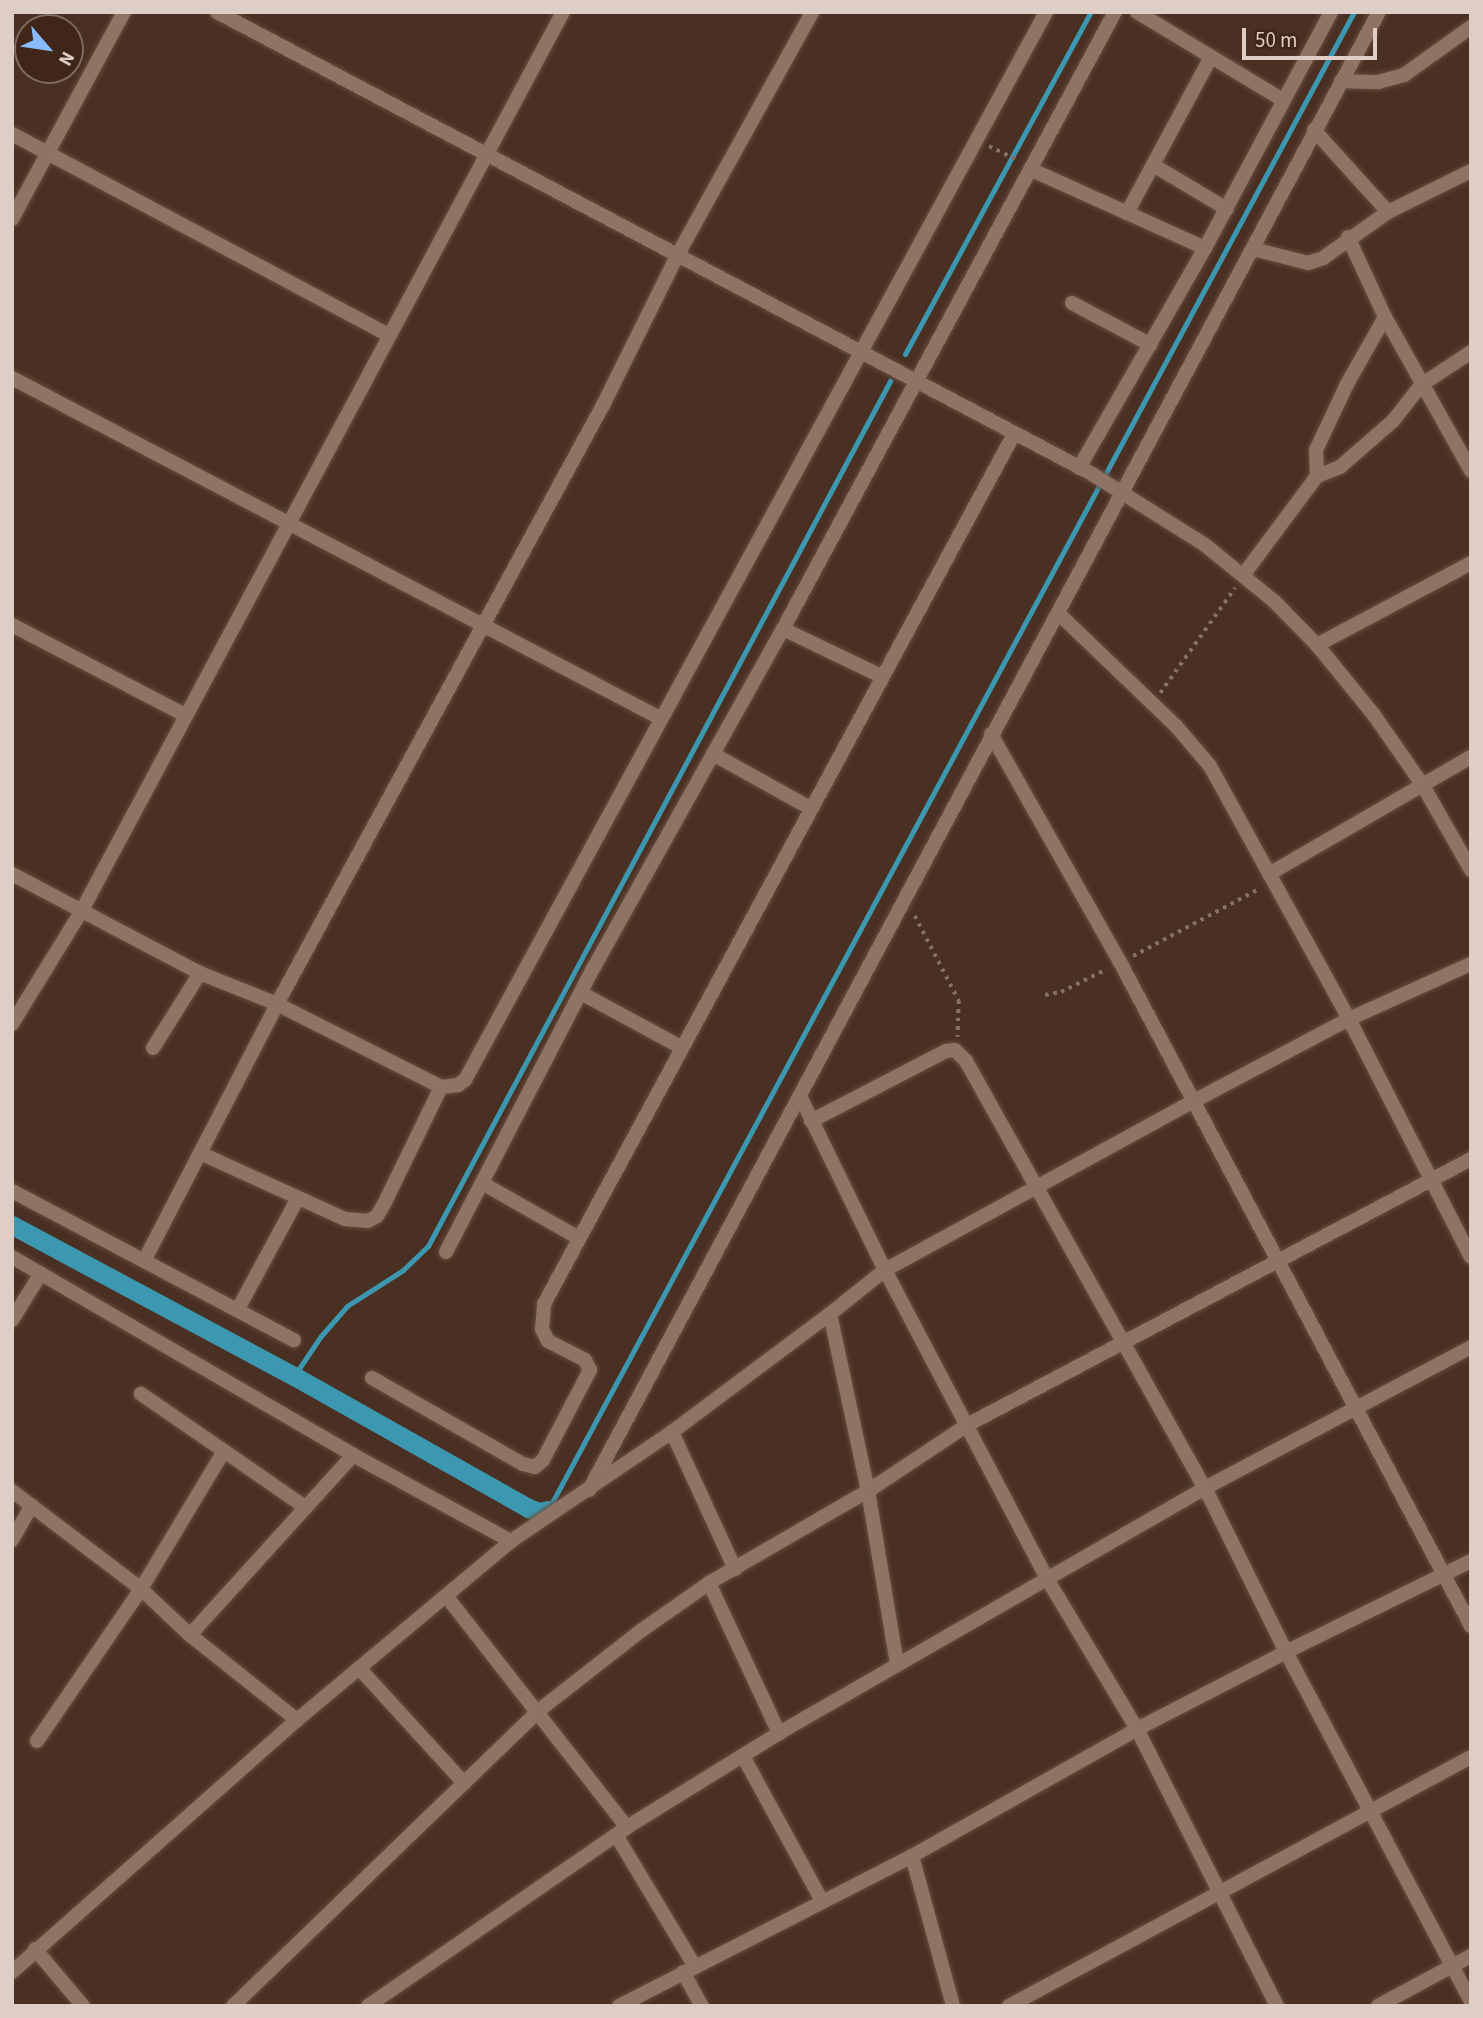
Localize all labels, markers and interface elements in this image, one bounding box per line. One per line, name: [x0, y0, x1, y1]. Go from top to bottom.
north arrow: [14, 14, 84, 84]
scale bar: [1245, 14, 1380, 58]
text: 50 m: [1255, 25, 1297, 55]
text: N: [51, 46, 81, 71]

